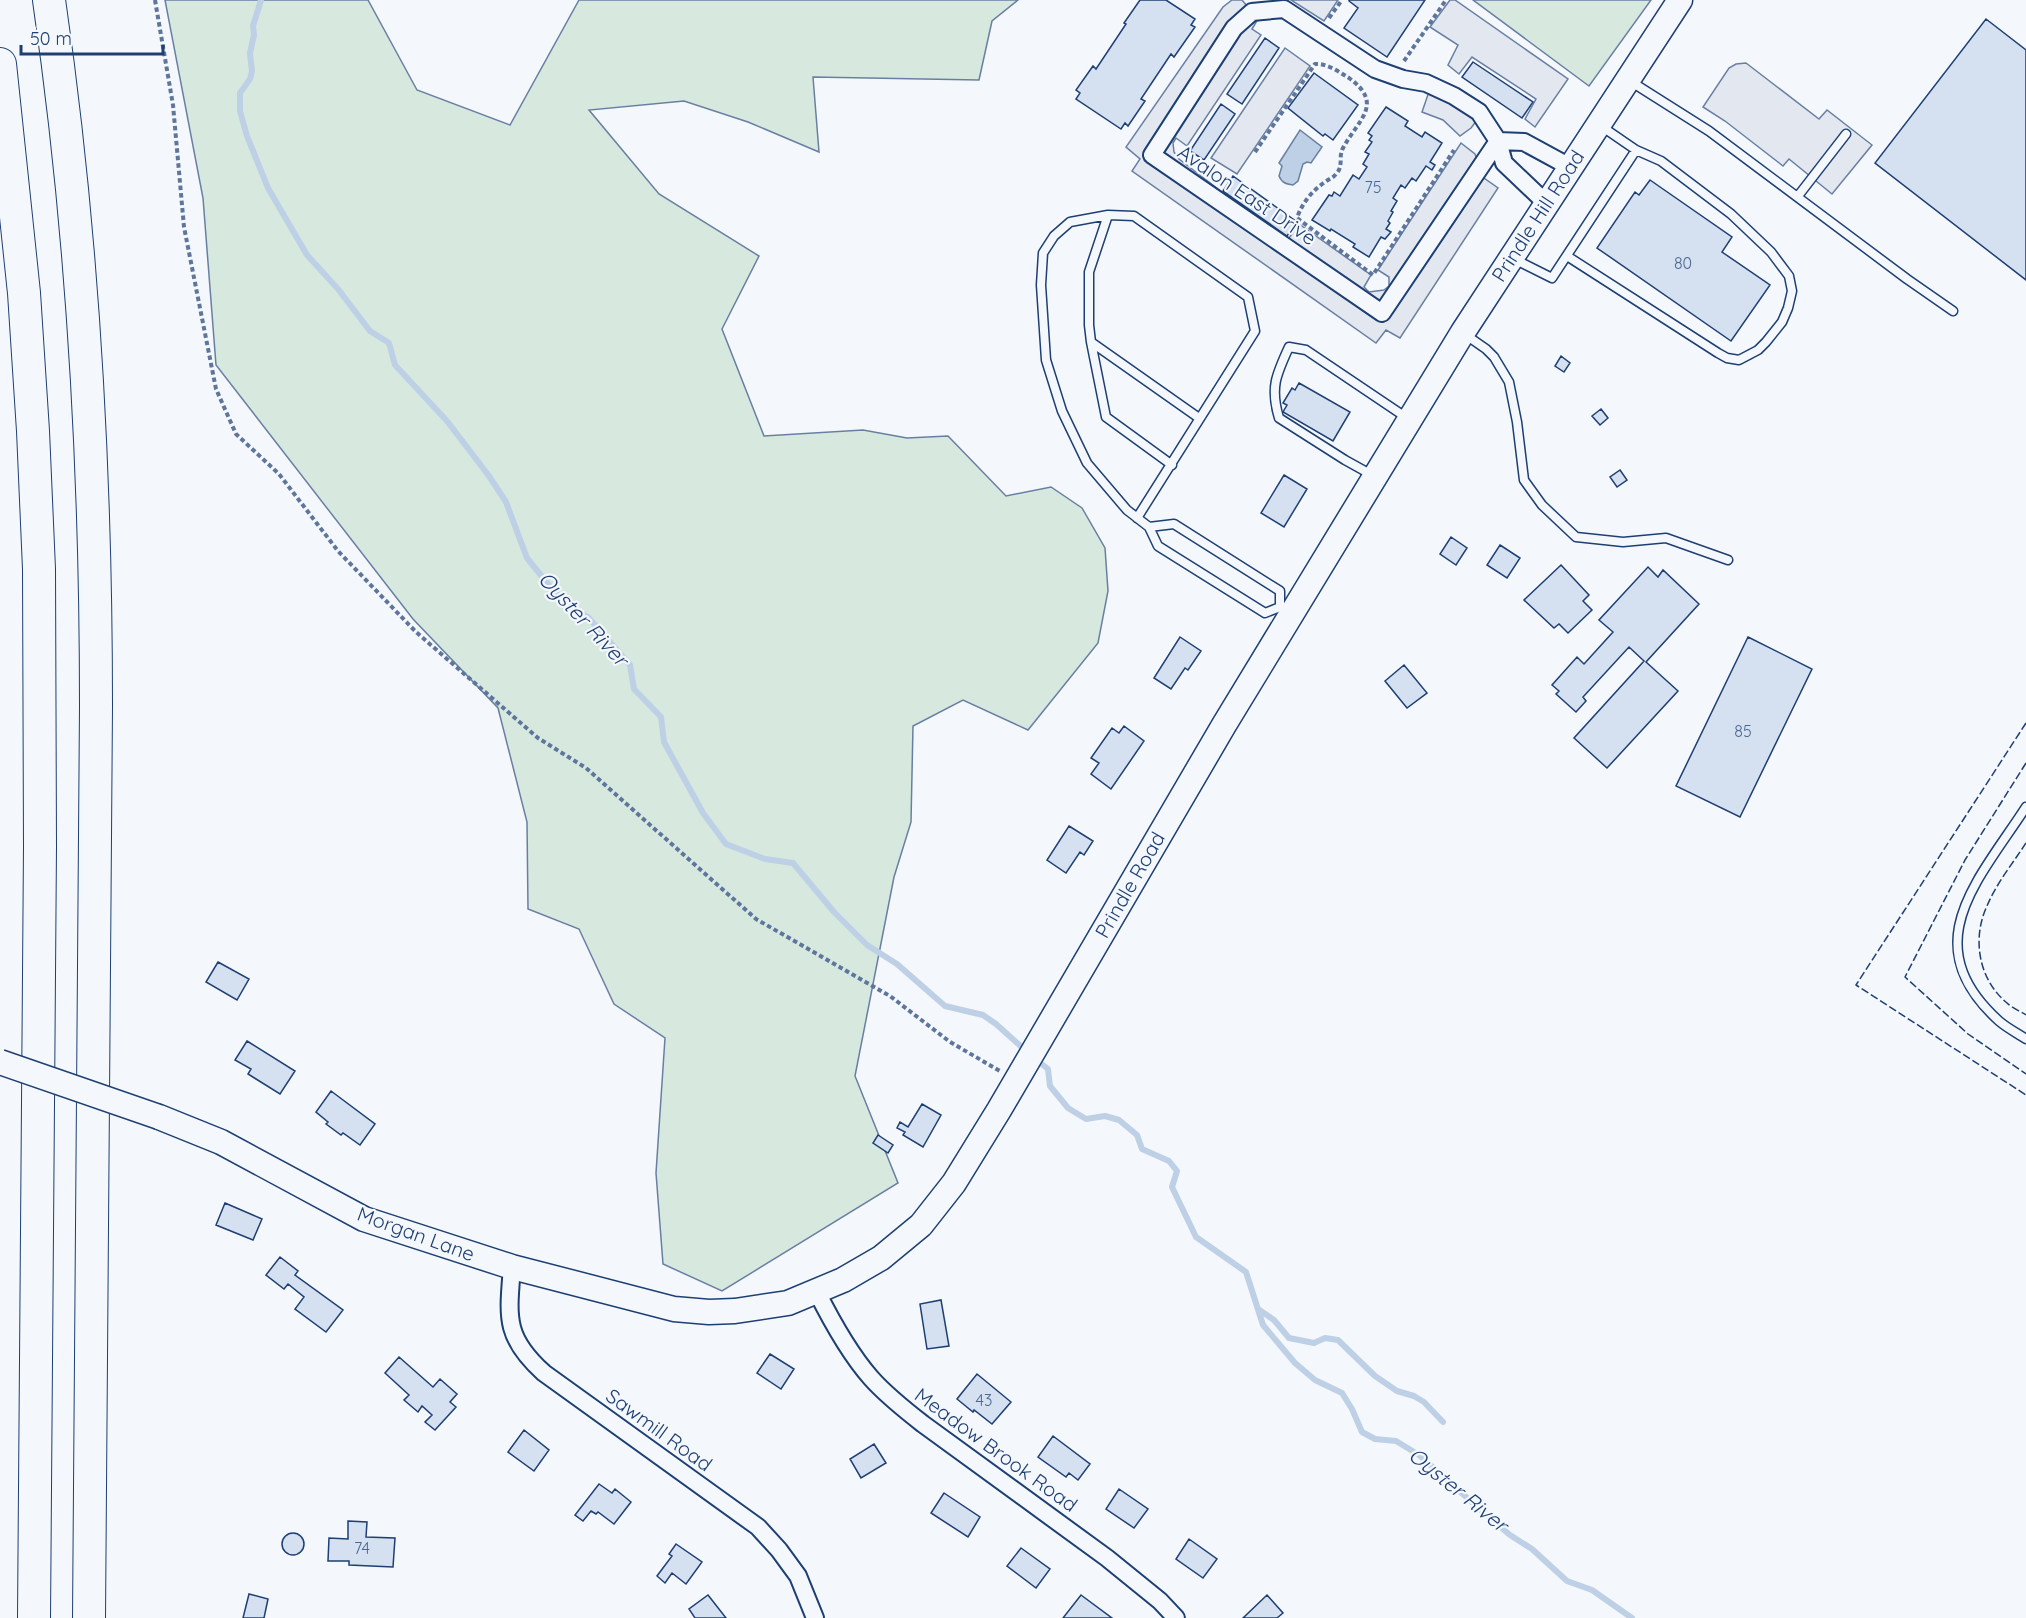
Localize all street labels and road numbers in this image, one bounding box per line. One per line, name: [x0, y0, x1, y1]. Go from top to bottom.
street label: Avalon East Drive: [1173, 139, 1321, 250]
street label: Prindle Hill Road: [1486, 145, 1589, 286]
street label: Prindle Road: [1089, 827, 1170, 942]
street label: Morgan Lane: [354, 1201, 478, 1266]
street label: Meadow Brook Road: [910, 1382, 1083, 1517]
street label: Sawmill Road: [601, 1383, 717, 1476]

